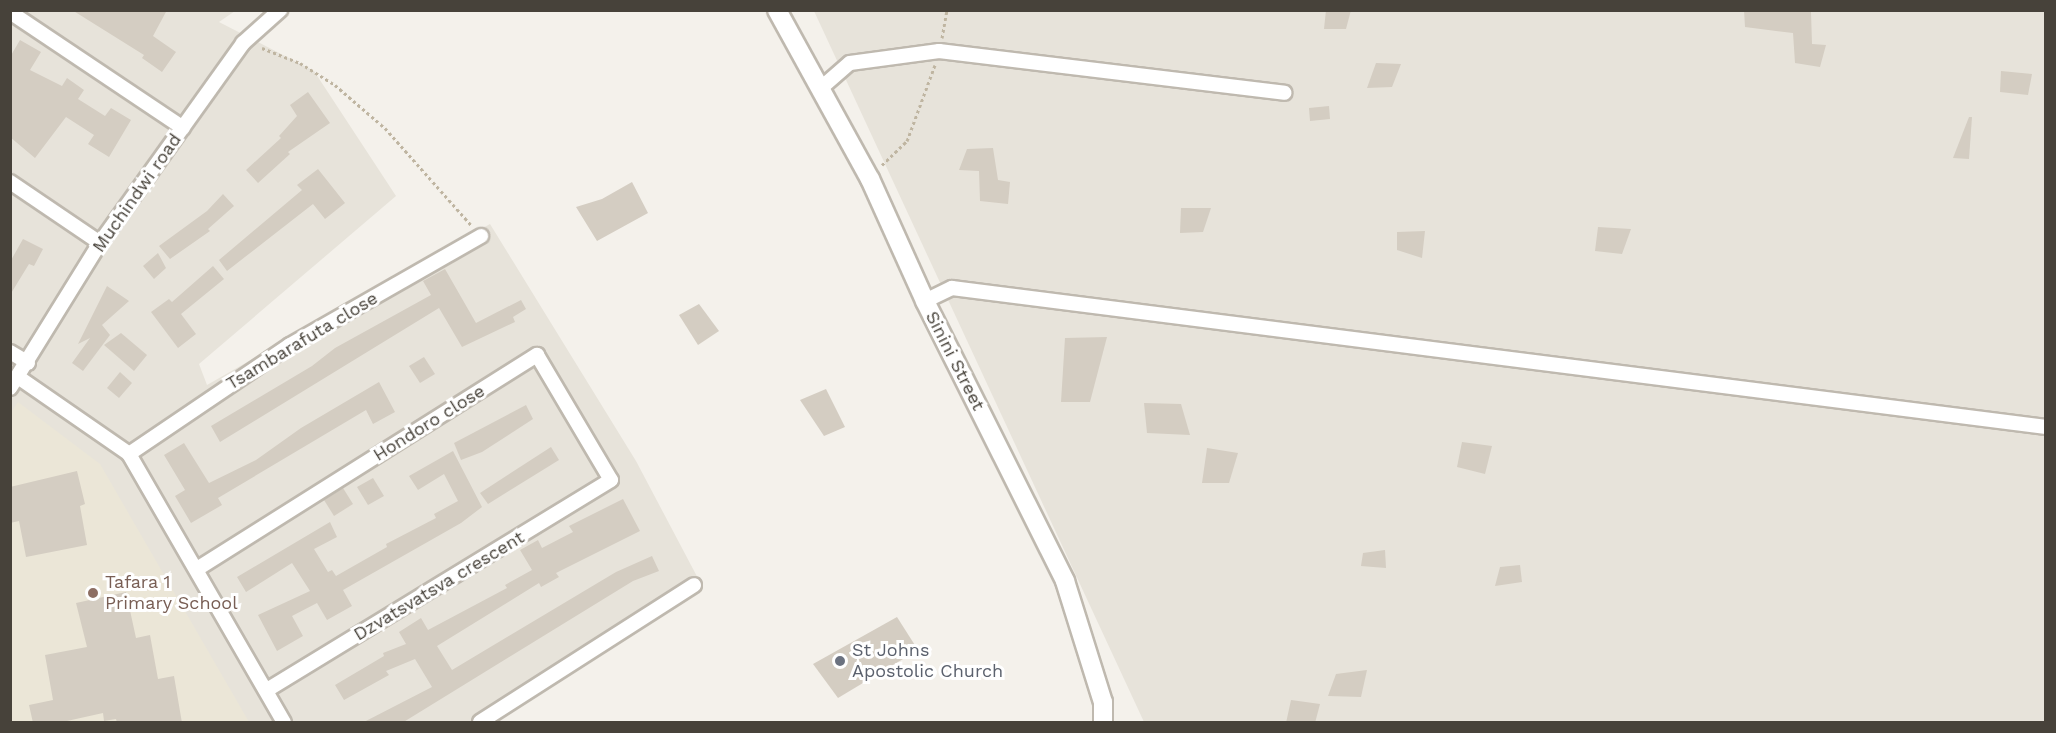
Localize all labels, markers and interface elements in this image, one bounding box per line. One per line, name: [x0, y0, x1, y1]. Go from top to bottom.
street label: Muchindwi road: [88, 129, 186, 257]
street label: Tsambarafuta close: [222, 287, 382, 395]
street label: Sinini Street: [921, 308, 989, 414]
street label: Hondoro close: [369, 380, 489, 466]
street label: Dzvatsvatsva crescent: [350, 526, 528, 646]
place label: Tafara 1 Primary School: [105, 572, 238, 614]
marker: Tafara 1 Primary School: [86, 586, 100, 600]
place label: St Johns Apostolic Church: [852, 640, 1003, 682]
marker: St Johns Apostolic Church: [833, 654, 847, 668]

